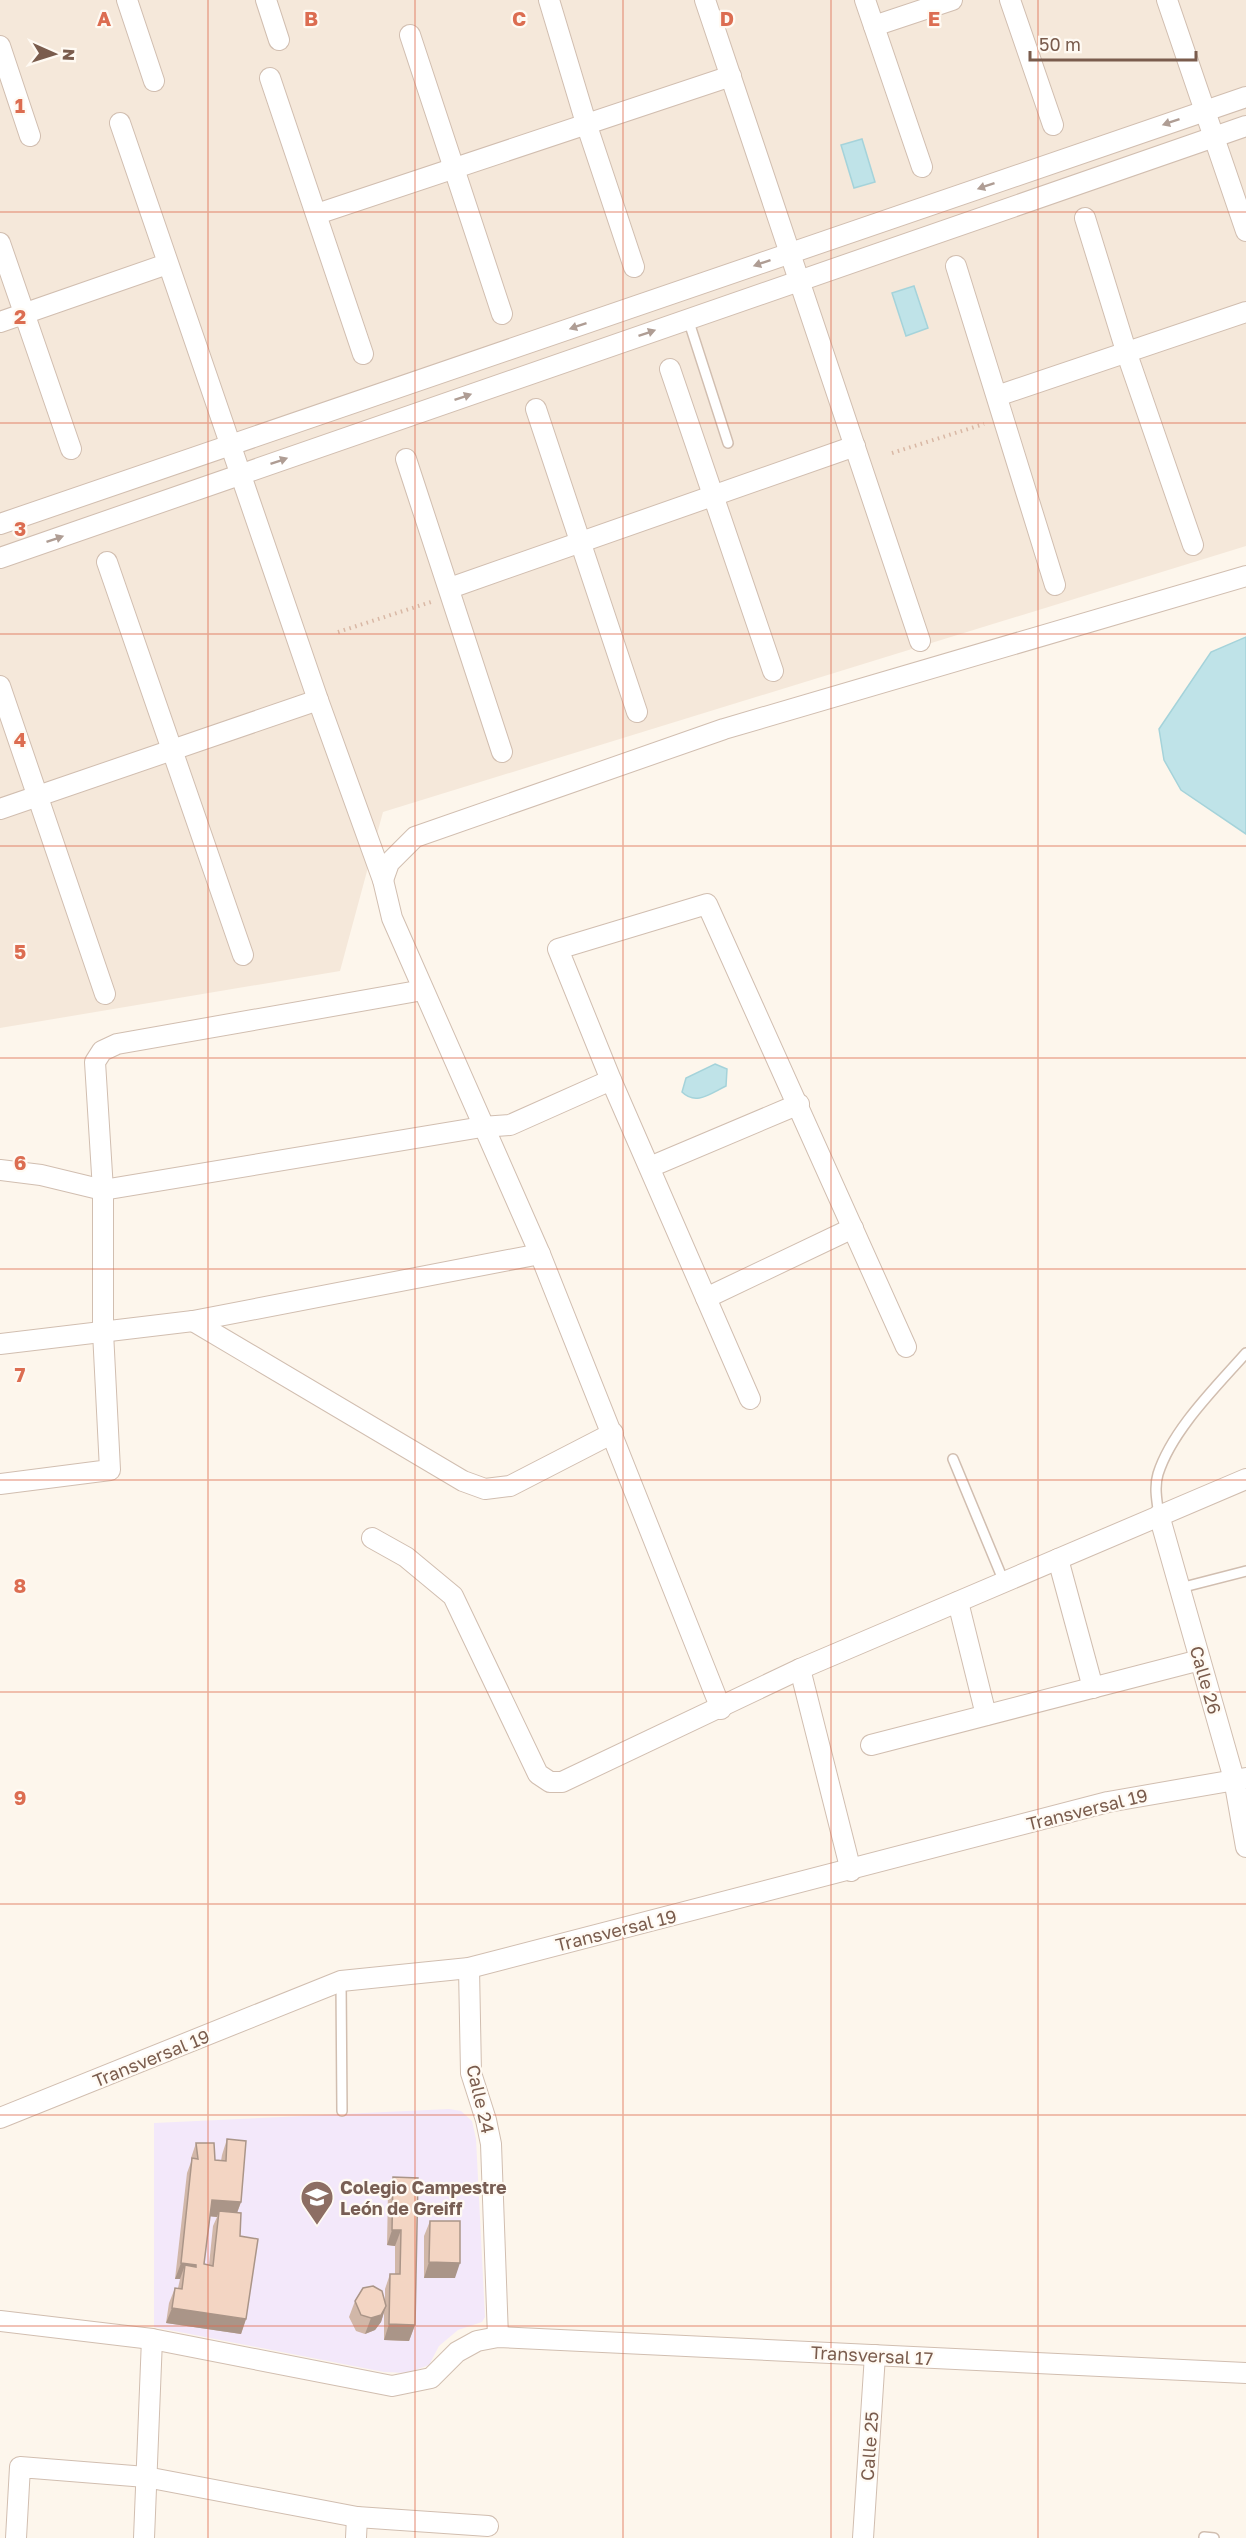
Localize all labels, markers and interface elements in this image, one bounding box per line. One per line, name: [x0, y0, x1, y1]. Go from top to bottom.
text: A: [97, 6, 111, 30]
text: B: [304, 6, 318, 30]
text: C: [512, 6, 526, 30]
text: D: [720, 6, 734, 30]
text: E: [928, 6, 940, 30]
north arrow: [24, 24, 84, 84]
scale bar: [1030, 24, 1196, 62]
text: 50 m: [1039, 33, 1081, 55]
text: N: [59, 48, 79, 61]
text: 1: [15, 93, 25, 117]
one-way arrow: [1162, 118, 1180, 128]
one-way arrow: [977, 181, 995, 191]
one-way arrow: [753, 258, 771, 268]
text: 2: [14, 304, 26, 328]
one-way arrow: [569, 322, 587, 332]
one-way arrow: [639, 328, 657, 338]
one-way arrow: [454, 392, 472, 402]
one-way arrow: [270, 455, 288, 465]
text: 3: [14, 516, 26, 540]
one-way arrow: [46, 534, 64, 543]
text: 4: [14, 727, 26, 751]
text: 5: [14, 939, 26, 963]
text: 6: [14, 1150, 26, 1174]
text: 7: [15, 1362, 26, 1386]
text: 8: [14, 1573, 26, 1597]
street label: Calle 26: [1186, 1643, 1226, 1717]
street label: Transversal 19: [1024, 1783, 1150, 1835]
text: 9: [14, 1785, 26, 1809]
street label: Transversal 19: [553, 1904, 679, 1956]
street label: Transversal 19: [89, 2025, 213, 2091]
street label: Calle 24: [462, 2062, 500, 2136]
place label: Colegio Campestre León de Greiff: [340, 2176, 507, 2219]
school or university icon: Colegio Campestre León de Greiff: [299, 2179, 335, 2226]
street label: Transversal 17: [810, 2341, 934, 2369]
street label: Calle 25: [856, 2411, 882, 2481]

